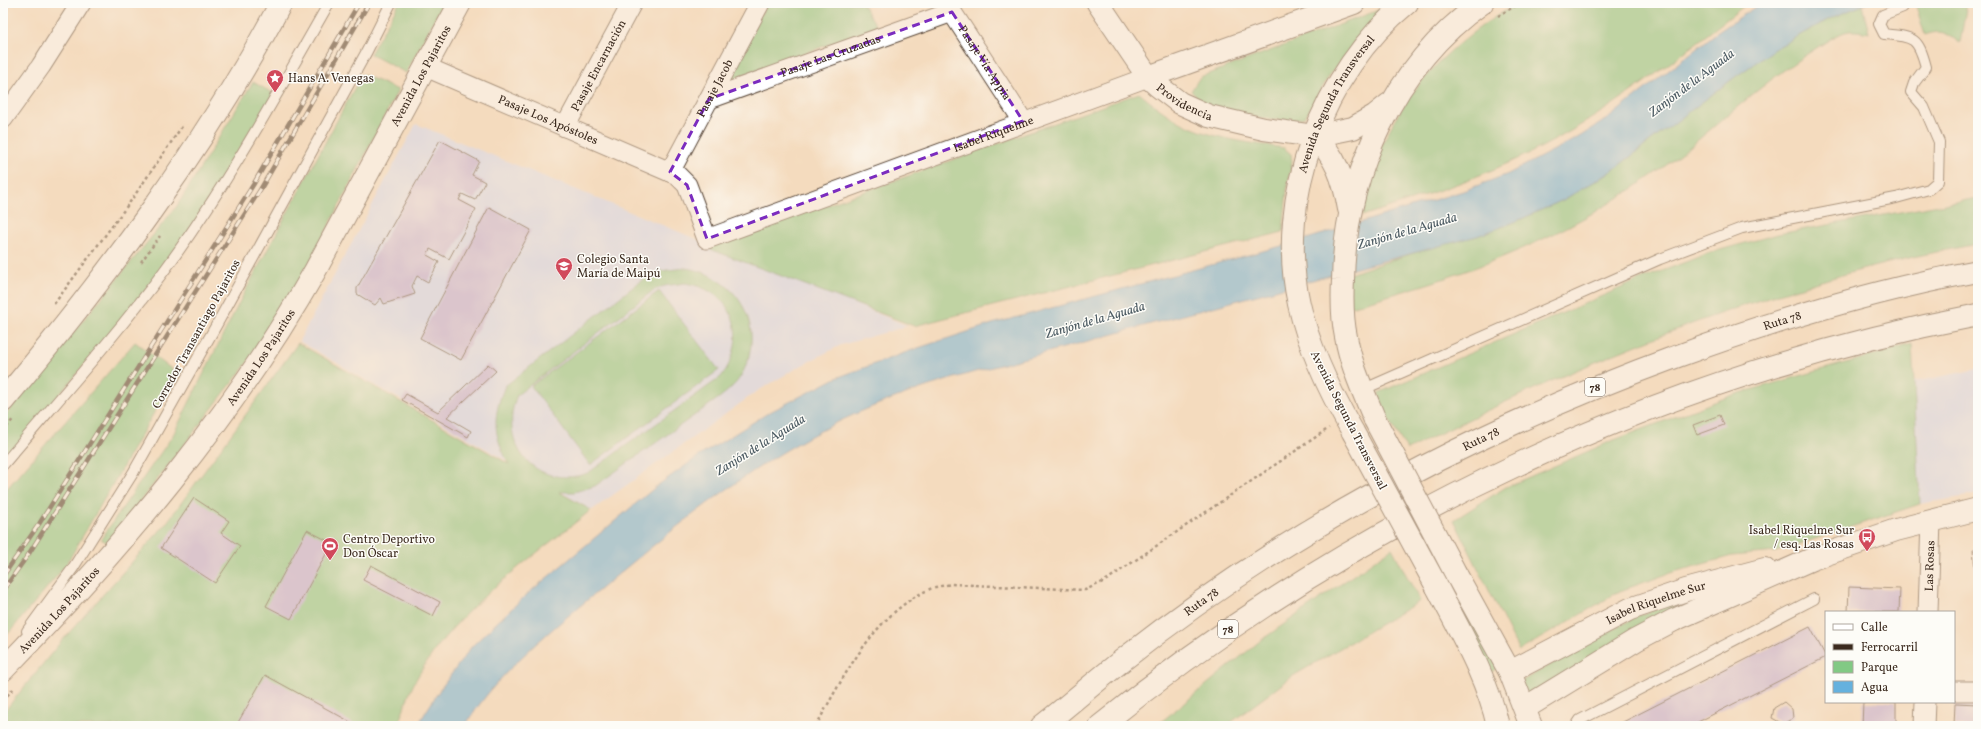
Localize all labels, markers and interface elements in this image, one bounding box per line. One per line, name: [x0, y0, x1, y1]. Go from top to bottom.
street label: Pasaje Encarnación: [568, 17, 630, 115]
street label: Avenida Los Pajaritos: [388, 23, 455, 130]
street label: Pasaje Vía Appia: [954, 23, 1014, 103]
street label: Pasaje Las Cruzadas: [778, 31, 883, 82]
street label: Avenida Segunda Transversal: [1295, 32, 1379, 175]
water label: Zanjón de la Aguada: [1645, 45, 1739, 122]
street label: Pasaje Jacob: [693, 56, 738, 121]
place icon: Hans A. Venegas: [265, 68, 285, 93]
place label: Hans A. Venegas: [288, 71, 374, 87]
street label: Providencia: [1152, 80, 1214, 125]
street label: Pasaje Los Apóstoles: [495, 92, 600, 149]
street label: Isabel Riquelme: [951, 113, 1036, 157]
water label: Zanjón de la Aguada: [1355, 209, 1459, 255]
place label: Colegio Santa María de Maipú: [577, 252, 661, 282]
school or university icon: Colegio Santa María de Maipú: [554, 256, 574, 281]
street label: Corredor Transantiago Pajaritos: [149, 257, 245, 412]
water label: Zanjón de la Aguada: [1043, 298, 1147, 344]
street label: Avenida Los Pajaritos: [224, 306, 300, 409]
street label: Ruta 78: [1761, 308, 1804, 335]
street label: Avenida Segunda Transversal: [1306, 348, 1390, 493]
road number: 78: [1585, 378, 1605, 396]
water label: Zanjón de la Aguada: [712, 411, 809, 481]
street label: Ruta 78: [1460, 424, 1502, 455]
place label: Isabel Riquelme Sur / esq. Las Rosas: [1749, 523, 1854, 553]
bus stop icon: Isabel Riquelme Sur / esq. Las Rosas: [1857, 527, 1877, 552]
place label: Centro Deportivo Don Óscar: [343, 532, 435, 562]
sports icon: Centro Deportivo Don Óscar: [320, 536, 340, 561]
street label: Las Rosas: [1922, 540, 1939, 592]
street label: Avenida Los Pajaritos: [16, 564, 104, 658]
street label: Isabel Riquelme Sur: [1604, 578, 1708, 629]
street label: Ruta 78: [1181, 585, 1222, 620]
legend: [1825, 611, 1955, 703]
road number: 78: [1218, 620, 1238, 638]
text: Calle: [1861, 620, 1888, 636]
text: Ferrocarril: [1861, 640, 1918, 656]
text: Parque: [1861, 660, 1898, 676]
text: Agua: [1861, 680, 1888, 696]

